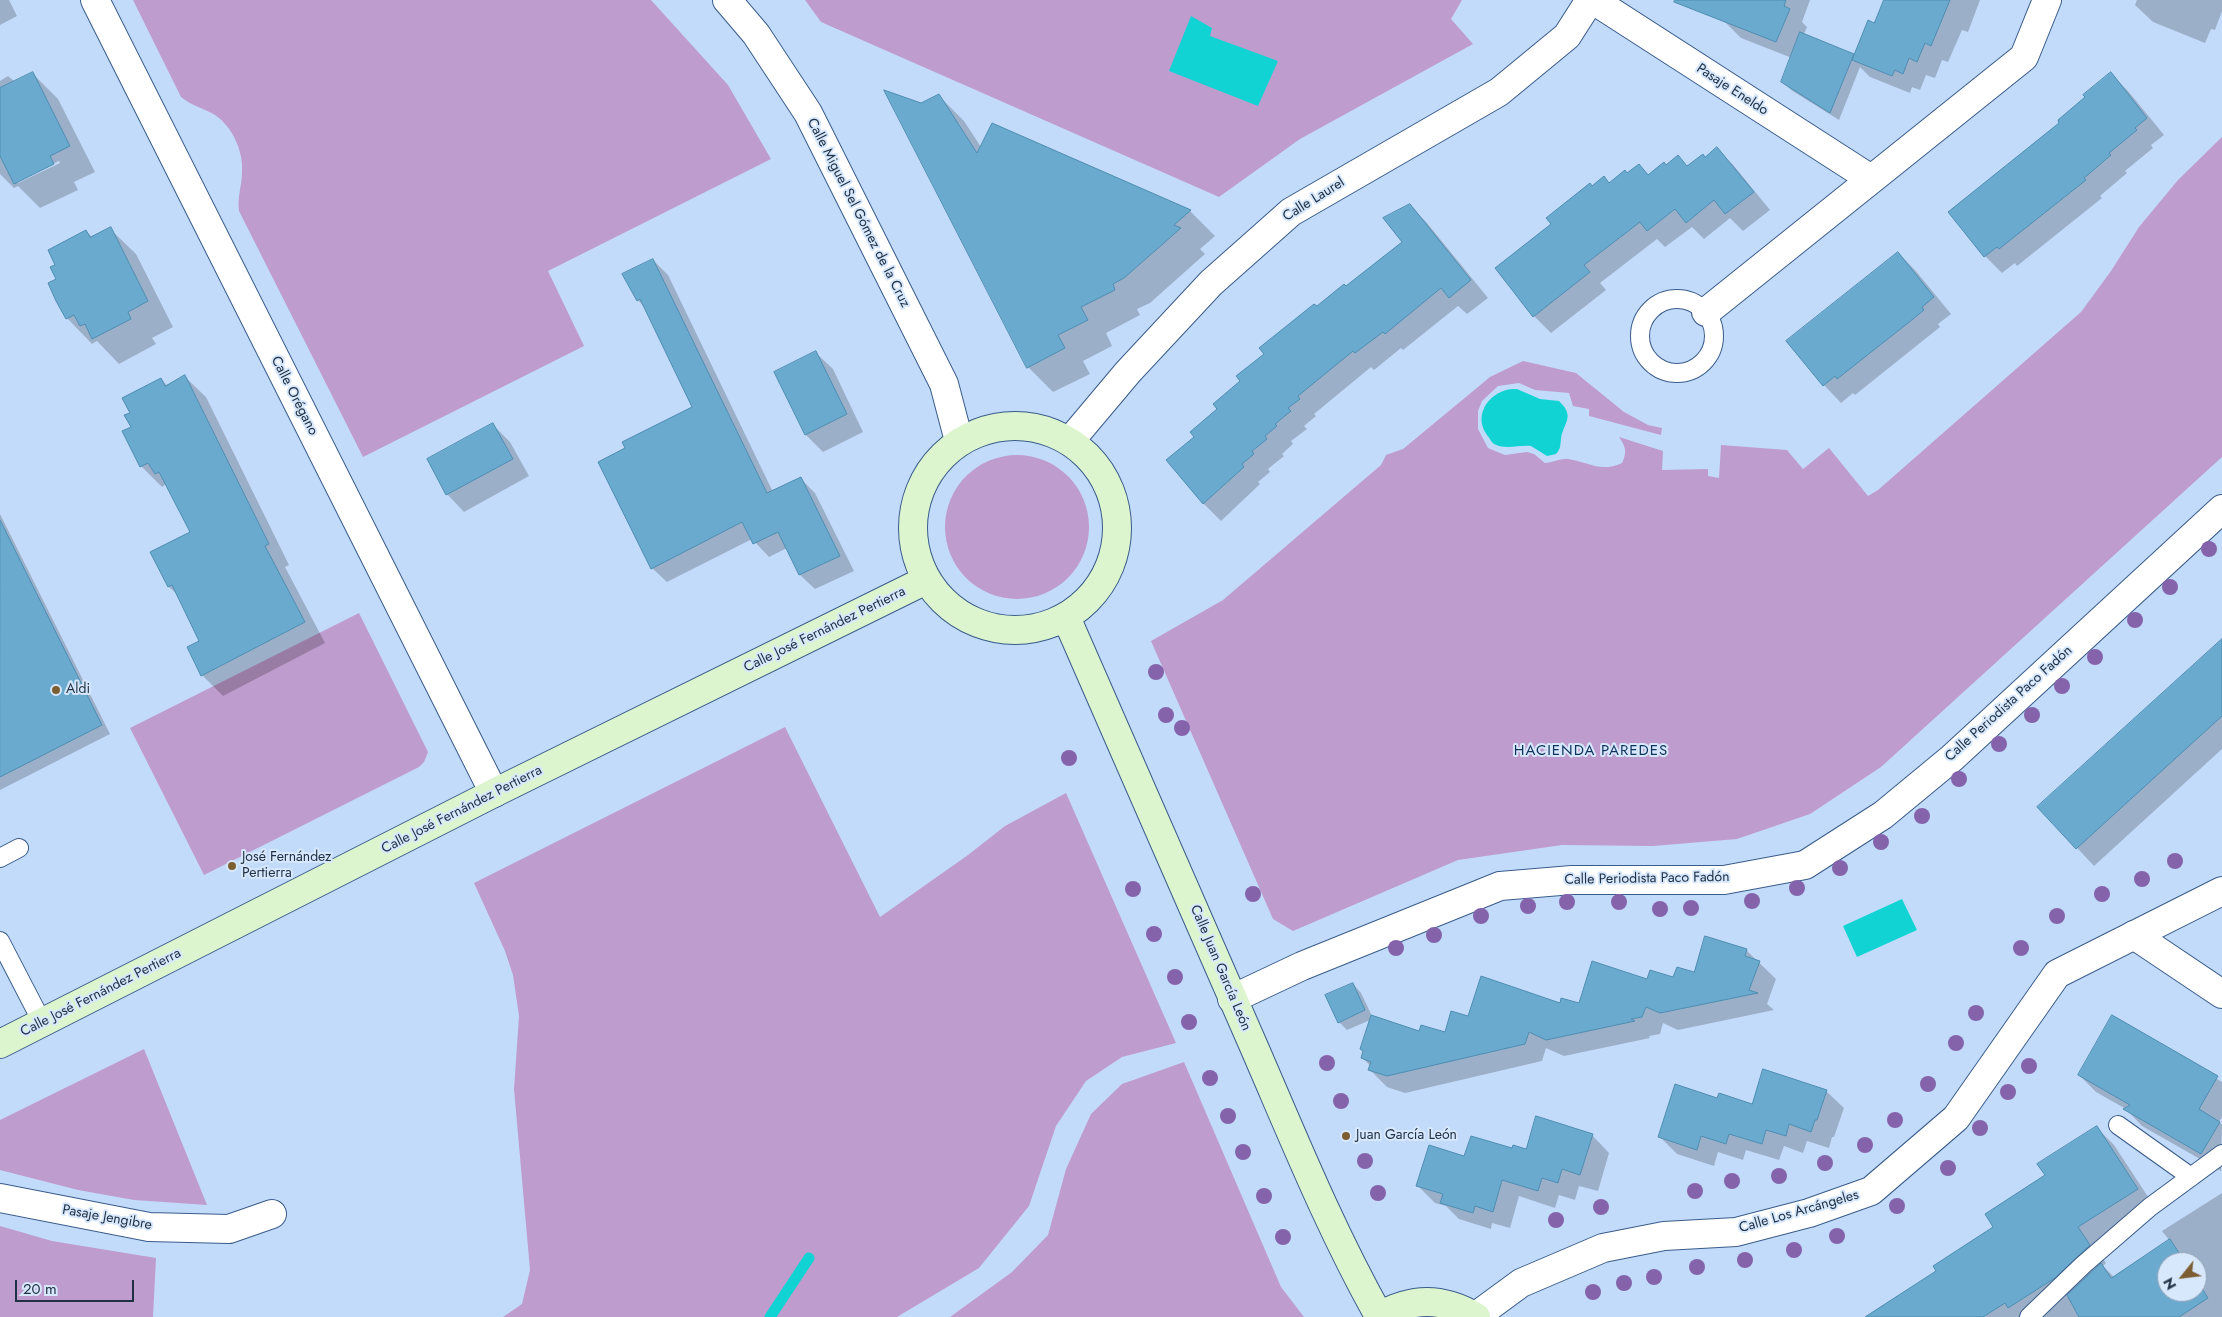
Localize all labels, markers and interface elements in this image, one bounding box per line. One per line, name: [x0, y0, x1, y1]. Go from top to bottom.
street label: Pasaje Eneldo: [1693, 61, 1771, 119]
street label: Calle Miguel Sel Gómez de la Cruz: [803, 116, 913, 310]
street label: Calle Laurel: [1280, 174, 1348, 226]
street label: Calle Orégano: [267, 354, 321, 438]
street label: Calle José Fernández Pertierra: [741, 583, 909, 677]
street label: Calle Periodista Paco Fadón: [1942, 643, 2076, 765]
place label: Aldi: [66, 682, 90, 698]
marker: Aldi: [50, 684, 62, 696]
district label: HACIENDA PAREDES: [1512, 742, 1670, 760]
street label: Calle José Fernández Pertierra: [379, 762, 545, 858]
place label: José Fernández Pertierra: [242, 850, 332, 882]
marker: José Fernández Pertierra: [226, 860, 238, 872]
street label: Calle Periodista Paco Fadón: [1564, 869, 1730, 889]
street label: Calle Juan García León: [1186, 903, 1254, 1033]
street label: Calle José Fernández Pertierra: [18, 945, 184, 1041]
place label: Juan García León: [1356, 1128, 1457, 1144]
marker: Juan García León: [1340, 1130, 1352, 1142]
street label: Calle Los Arcángeles: [1737, 1187, 1861, 1237]
street label: Pasaje Jengibre: [61, 1202, 153, 1234]
north arrow: [2157, 1252, 2207, 1302]
scale bar: [18, 1270, 136, 1302]
text: N: [2158, 1274, 2181, 1294]
text: 20 m: [23, 1278, 57, 1300]

